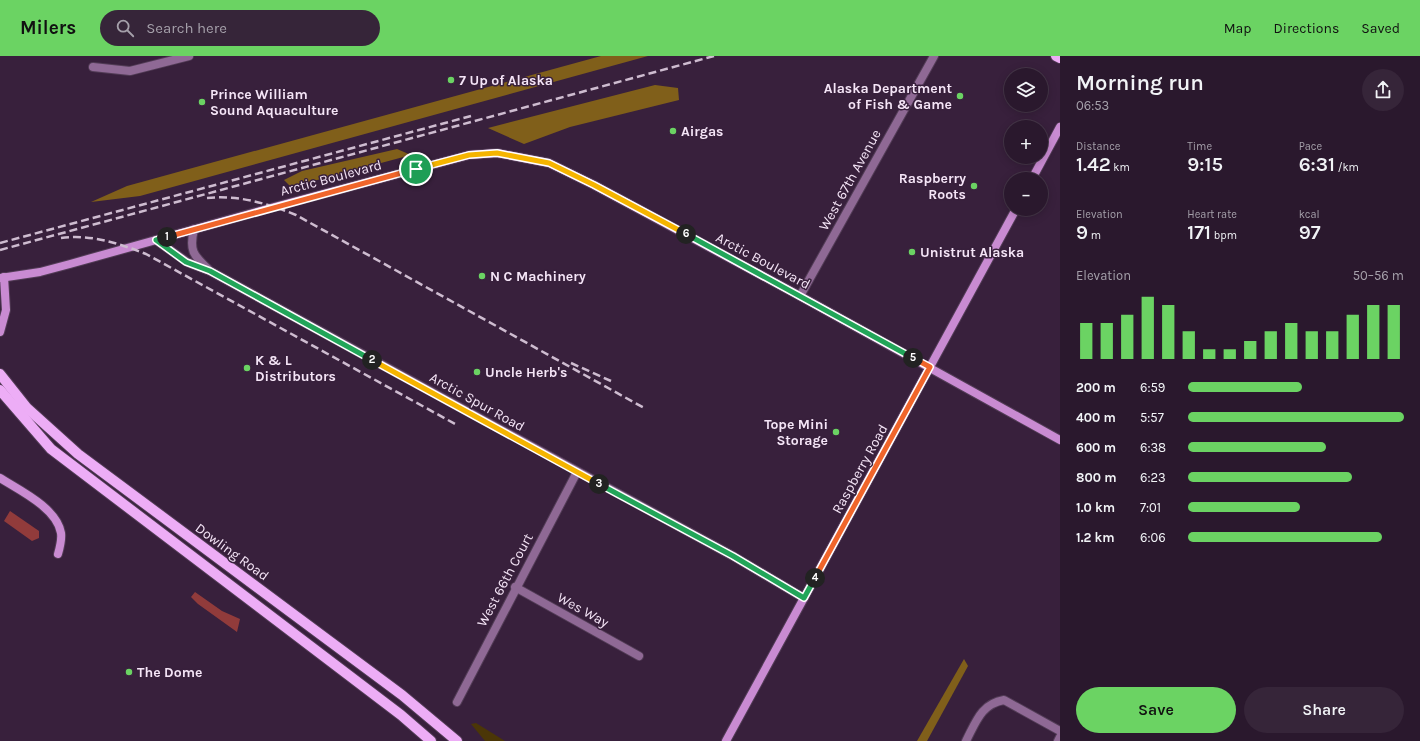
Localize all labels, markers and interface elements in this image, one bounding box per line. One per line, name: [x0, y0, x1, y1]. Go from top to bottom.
search box: [100, 10, 380, 46]
text: Milers: [20, 17, 76, 39]
icon: search: [114, 17, 136, 39]
text: Search here: [146, 19, 227, 37]
text: Map: [1224, 20, 1252, 37]
text: Directions: [1274, 20, 1339, 37]
text: Saved: [1361, 20, 1400, 37]
map controls: [1004, 68, 1048, 216]
button: layers: [1004, 68, 1048, 112]
button: share: [1362, 69, 1404, 111]
text: Morning run: [1076, 70, 1204, 96]
place label: 7 Up of Alaska: [459, 72, 553, 89]
marker: 7 Up of Alaska: [446, 75, 456, 85]
place label: Alaska Department of Fish & Game: [824, 80, 952, 113]
place label: Prince William Sound Aquaculture: [210, 86, 338, 119]
marker: Alaska Department of Fish & Game: [955, 91, 965, 101]
marker: Prince William Sound Aquaculture: [197, 97, 207, 107]
text: 06:53: [1076, 98, 1109, 113]
button: +: [1004, 120, 1048, 164]
place label: Airgas: [681, 123, 723, 140]
marker: Airgas: [668, 126, 678, 136]
street label: West 67th Avenue: [815, 127, 885, 233]
text: Distance: [1076, 140, 1120, 153]
text: Time: [1187, 140, 1212, 153]
text: Pace: [1299, 140, 1322, 153]
pin: [399, 152, 433, 186]
text: 1.42: [1076, 153, 1111, 176]
text: 9:15: [1187, 153, 1223, 176]
text: 6:31: [1299, 153, 1335, 176]
street label: Arctic Boulevard: [278, 156, 384, 200]
icon: arrive: [405, 158, 427, 180]
text: km: [1111, 161, 1130, 174]
text: /km: [1335, 161, 1359, 174]
place label: Raspberry Roots: [899, 170, 966, 203]
button: −: [1004, 172, 1048, 216]
marker: Raspberry Roots: [969, 181, 979, 191]
text: Elevation: [1076, 208, 1123, 221]
text: Heart rate: [1187, 208, 1237, 221]
text: kcal: [1299, 208, 1320, 221]
text: 9: [1076, 221, 1088, 244]
text: 171: [1187, 221, 1211, 244]
text: 97: [1299, 221, 1321, 244]
pin: 6: [676, 224, 696, 244]
pin: 1: [157, 227, 177, 247]
text: 6: [683, 227, 689, 240]
street label: Arctic Boulevard: [713, 229, 813, 293]
text: m: [1088, 229, 1101, 242]
text: bpm: [1211, 229, 1237, 242]
text: 1: [165, 230, 169, 243]
place label: Unistrut Alaska: [920, 244, 1024, 261]
marker: Unistrut Alaska: [907, 247, 917, 257]
place label: N C Machinery: [490, 268, 586, 285]
text: Elevation: [1076, 268, 1131, 283]
text: 50–56 m: [1353, 268, 1404, 283]
marker: N C Machinery: [477, 271, 487, 281]
pin: 5: [903, 348, 923, 368]
pin: 2: [362, 350, 382, 370]
text: 5: [910, 351, 916, 364]
place label: K & L Distributors: [255, 352, 336, 385]
text: 2: [369, 353, 375, 366]
marker: K & L Distributors: [242, 363, 252, 373]
place label: Uncle Herb's: [485, 364, 567, 381]
marker: Uncle Herb's: [472, 367, 482, 377]
street label: Arctic Spur Road: [426, 369, 528, 435]
text: 200 m: [1076, 380, 1116, 395]
text: 6:59: [1140, 380, 1165, 395]
text: 400 m: [1076, 410, 1116, 425]
text: 5:57: [1140, 410, 1164, 425]
place label: Tope Mini Storage: [764, 416, 828, 449]
street label: Raspberry Road: [828, 421, 892, 517]
marker: Tope Mini Storage: [831, 427, 841, 437]
text: 600 m: [1076, 440, 1116, 455]
text: 6:38: [1140, 440, 1166, 455]
text: 800 m: [1076, 470, 1116, 485]
text: 6:23: [1140, 470, 1166, 485]
pin: 3: [589, 474, 609, 494]
text: 3: [596, 477, 602, 490]
text: 1.0 km: [1076, 500, 1115, 515]
text: 7:01: [1140, 500, 1161, 515]
street label: Dowling Road: [192, 520, 272, 584]
street label: West 66th Court: [473, 530, 537, 630]
text: 1.2 km: [1076, 530, 1115, 545]
text: 6:06: [1140, 530, 1166, 545]
pin: 4: [805, 568, 825, 588]
text: 4: [812, 571, 818, 584]
street label: Wes Way: [554, 589, 612, 631]
place label: The Dome: [137, 664, 202, 681]
marker: The Dome: [124, 667, 134, 677]
button: Save: [1076, 687, 1236, 733]
button: Share: [1244, 687, 1404, 733]

